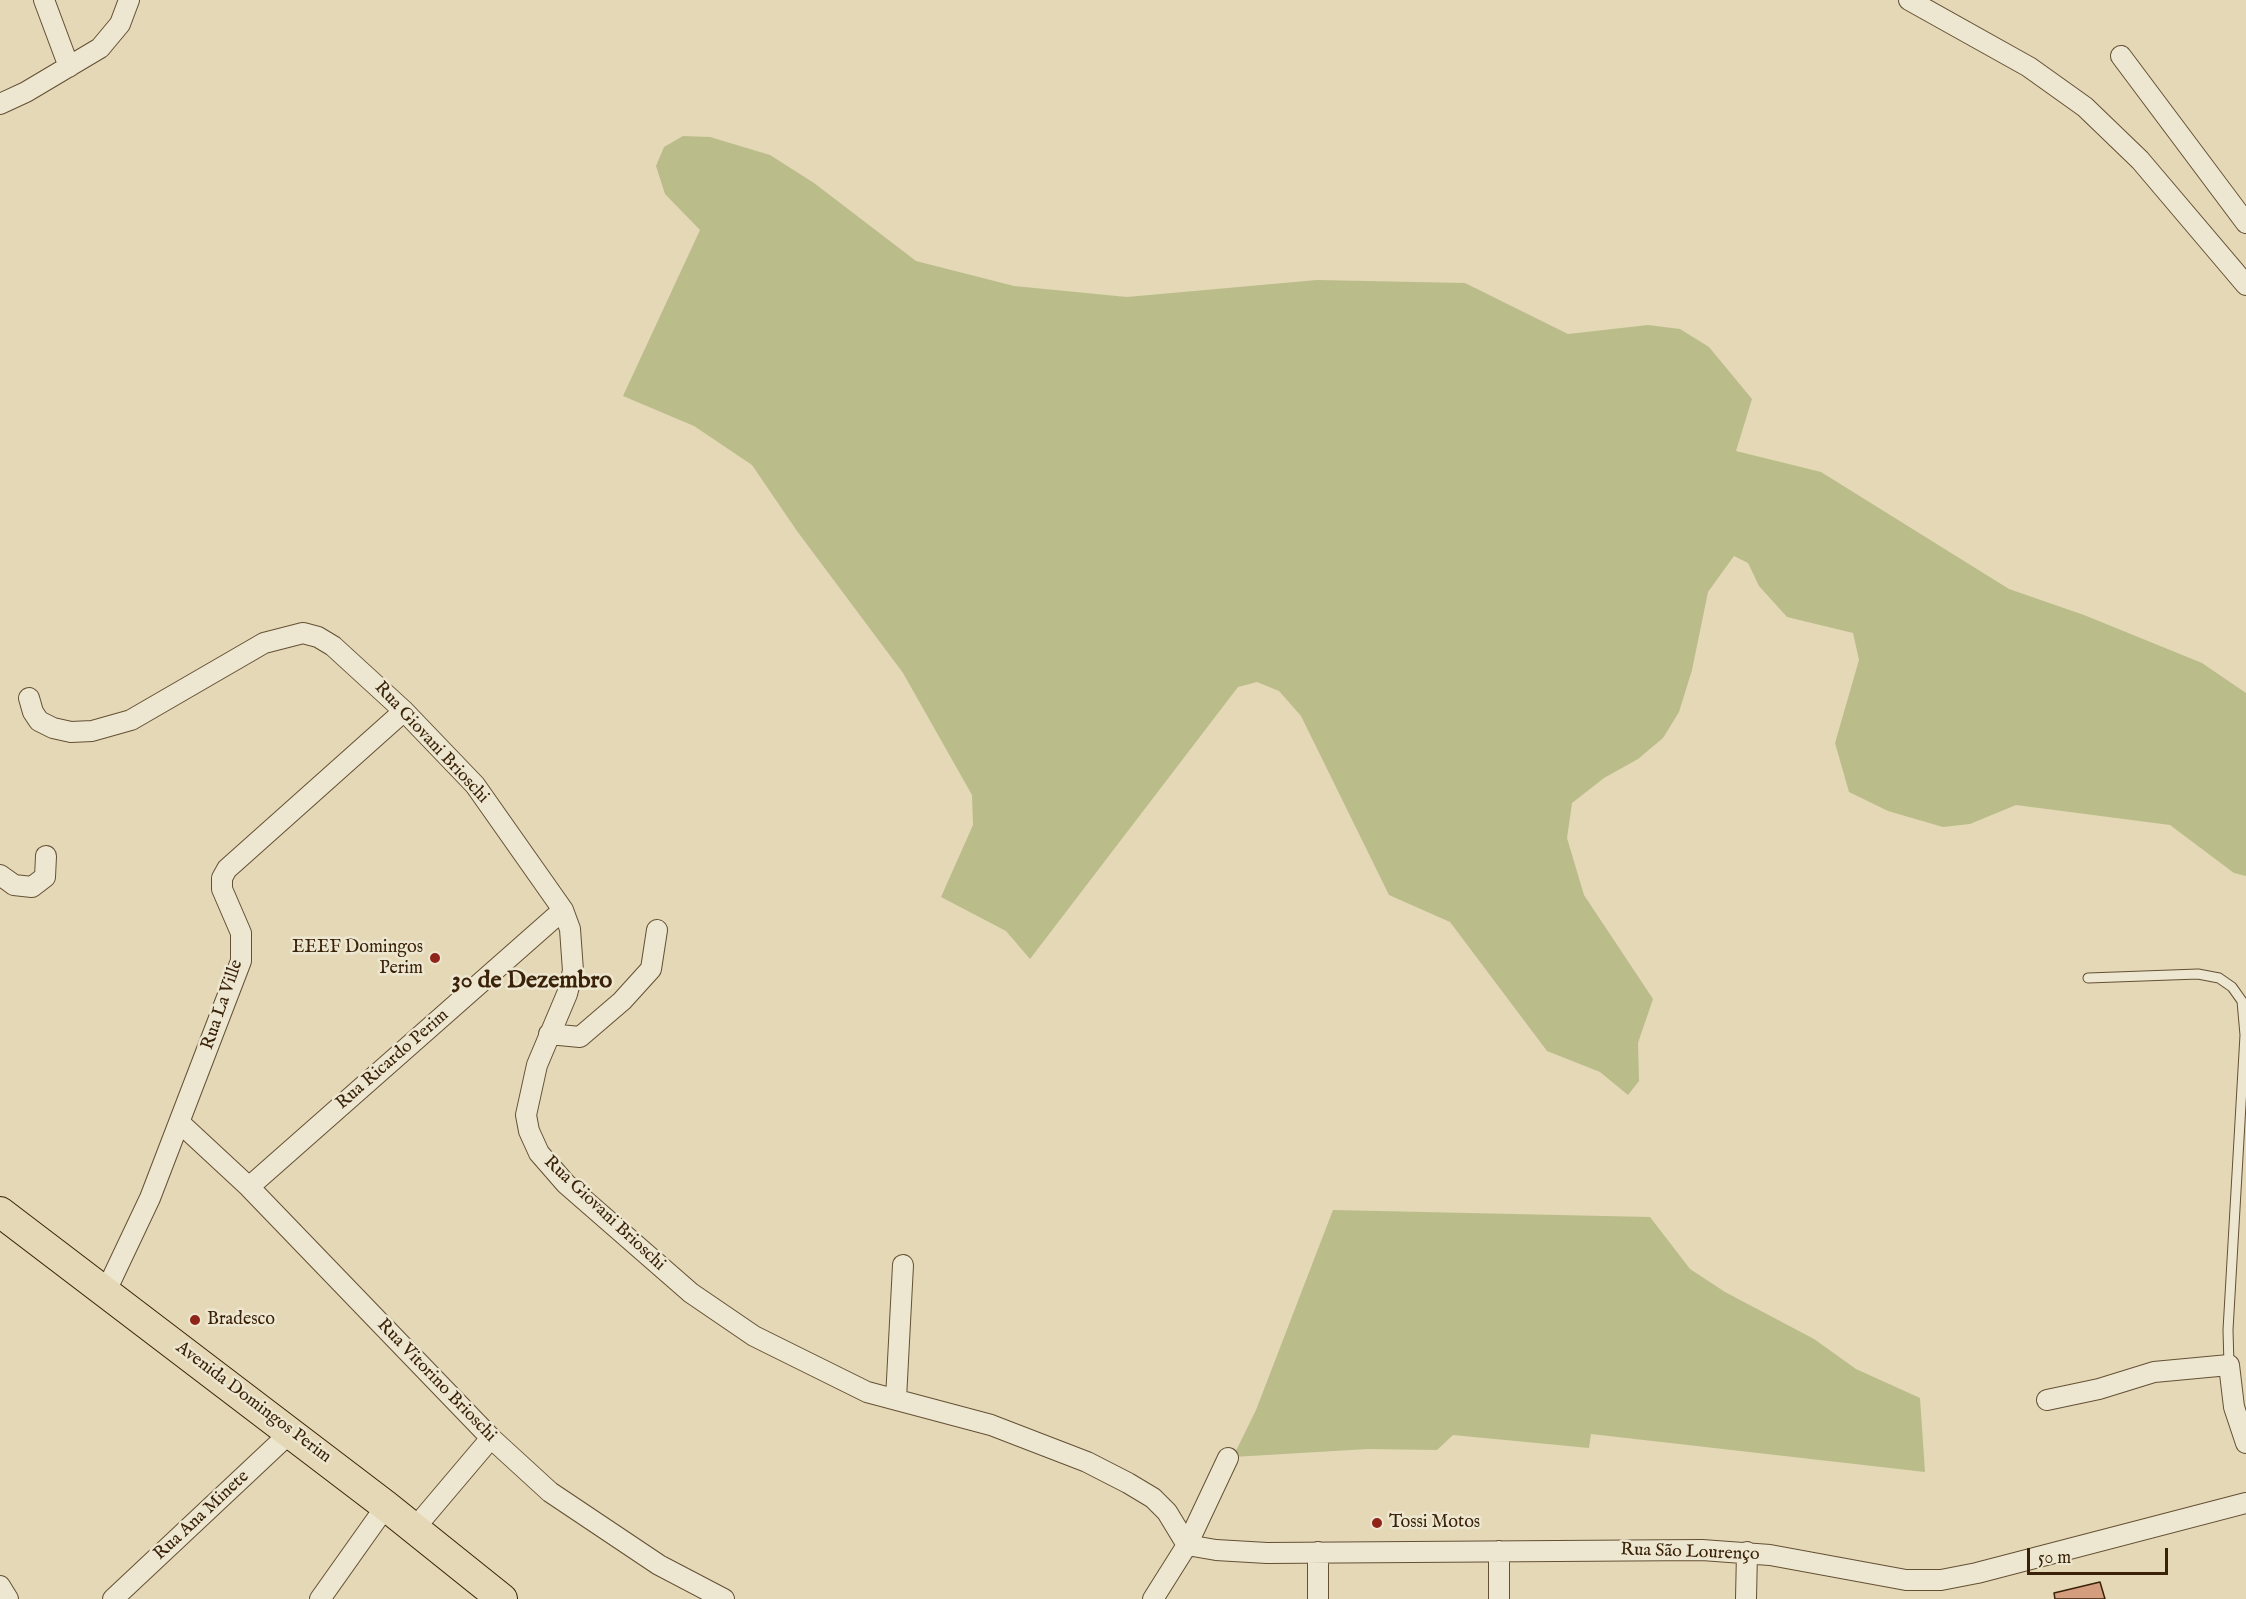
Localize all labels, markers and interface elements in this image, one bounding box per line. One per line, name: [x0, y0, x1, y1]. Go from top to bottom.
street label: Rua Giovani Brioschi: [369, 678, 493, 808]
place label: EEEF Domingos Perim: [292, 937, 423, 980]
marker: EEEF Domingos Perim: [428, 951, 442, 965]
street label: Rua La Ville: [198, 957, 248, 1053]
district label: 30 de Dezembro: [452, 968, 612, 996]
street label: Rua Ricardo Perim: [332, 1005, 454, 1115]
street label: Rua Giovani Brioschi: [539, 1152, 669, 1276]
place label: Bradesco: [207, 1309, 275, 1331]
marker: Bradesco: [188, 1313, 202, 1327]
street label: Rua Vitorino Brioschi: [372, 1315, 500, 1447]
street label: Avenida Domingos Perim: [171, 1337, 335, 1469]
street label: Rua Ana Minete: [150, 1466, 254, 1566]
place label: Tossi Motos: [1389, 1512, 1480, 1534]
marker: Tossi Motos: [1370, 1516, 1384, 1530]
scale bar: [2030, 1536, 2171, 1574]
street label: Rua São Lourenço: [1620, 1540, 1760, 1566]
text: 50 m: [2038, 1547, 2071, 1570]

